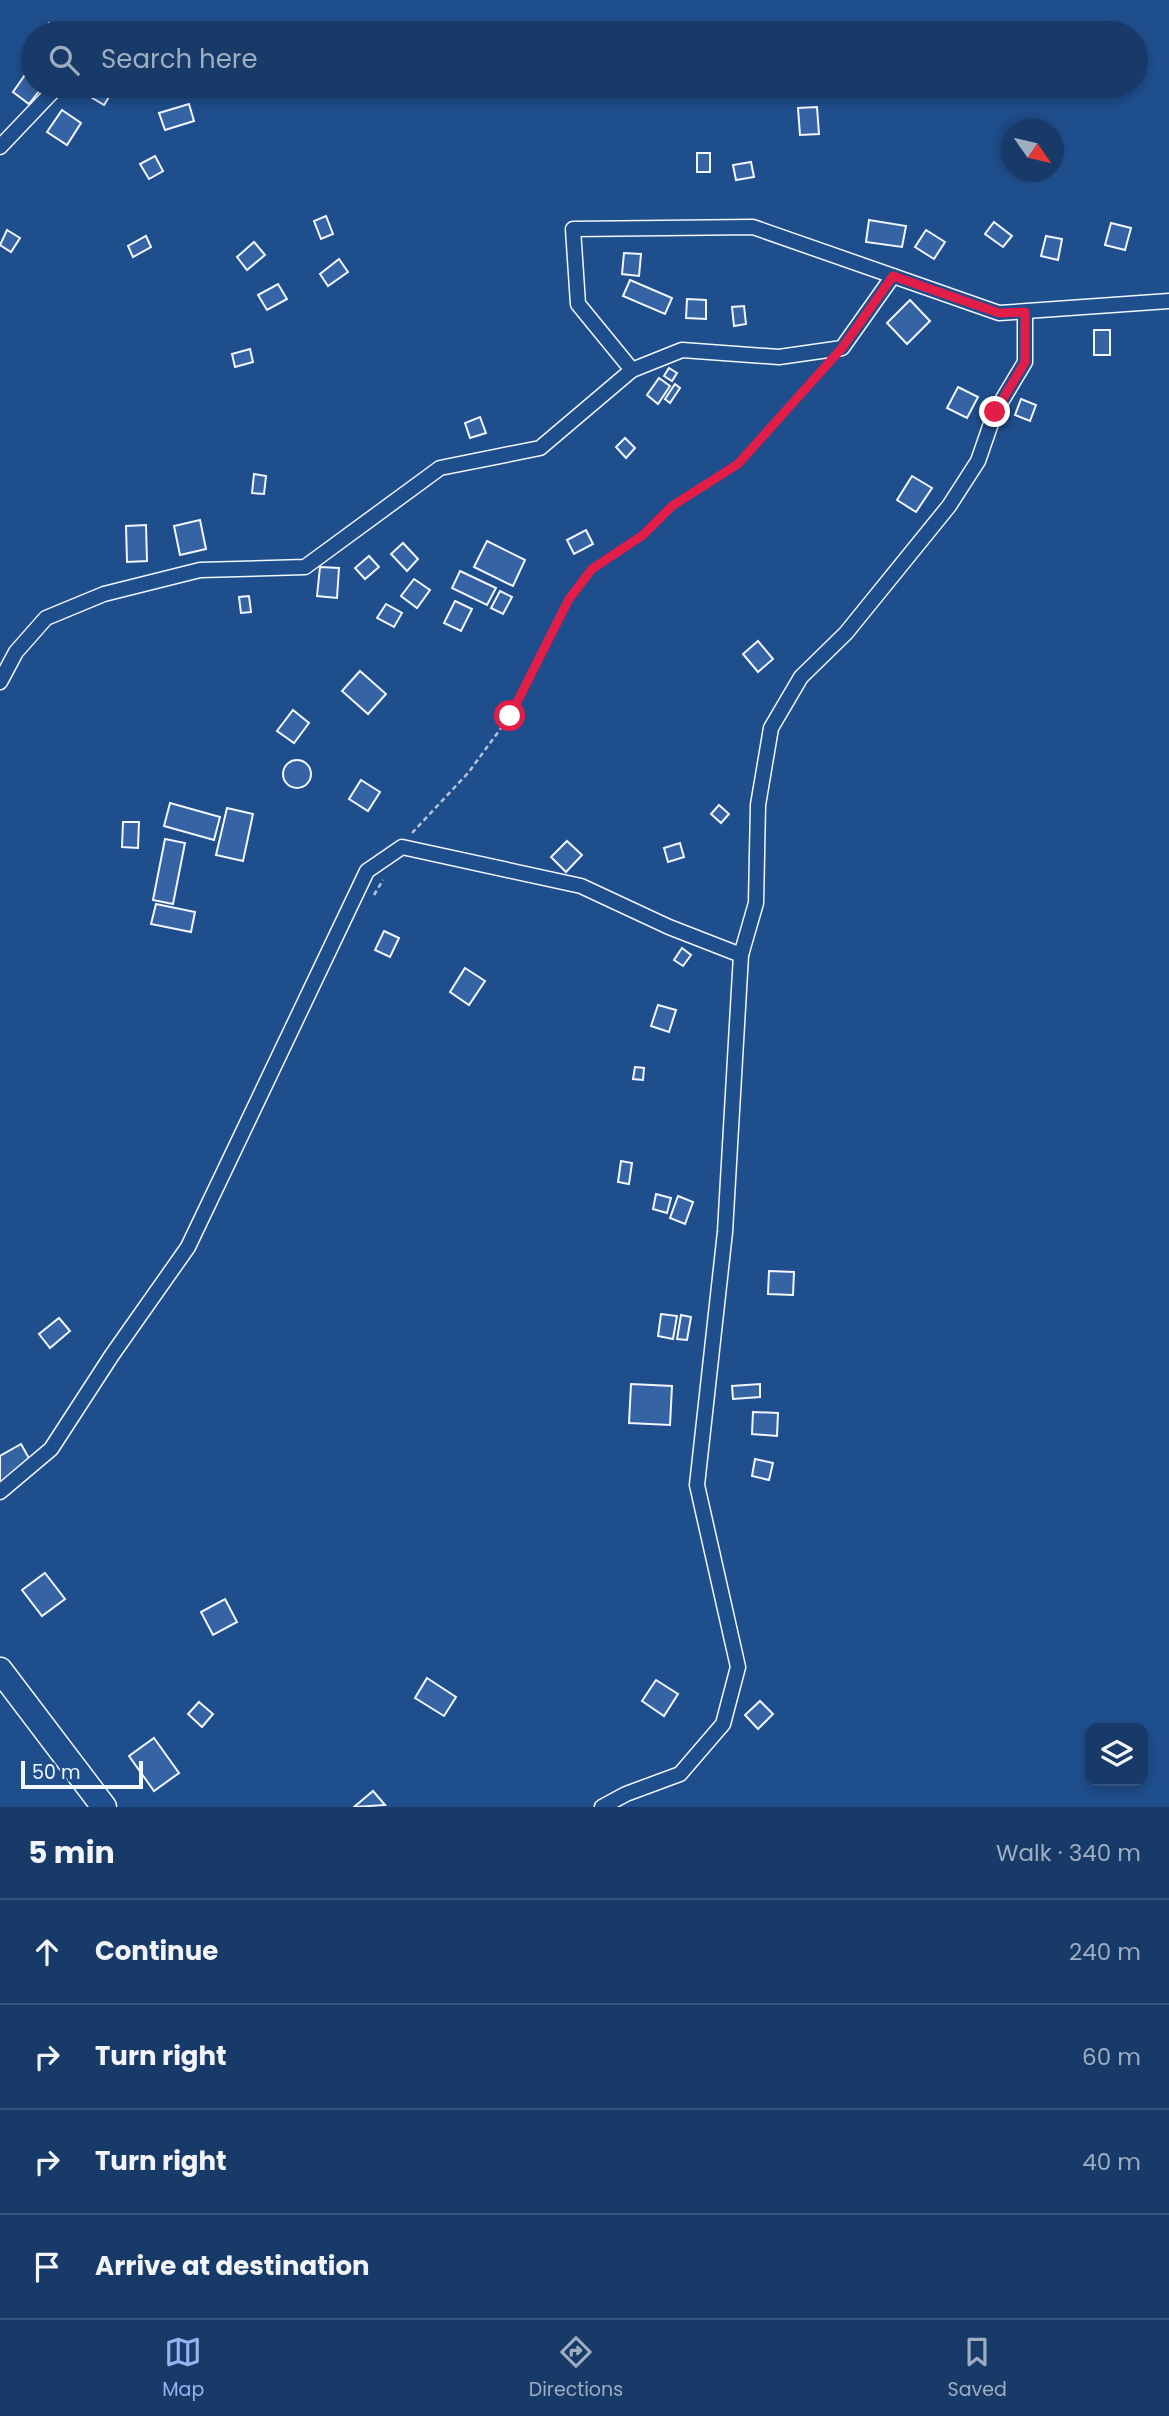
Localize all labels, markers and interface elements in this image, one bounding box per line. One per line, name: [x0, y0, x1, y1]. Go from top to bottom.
search box: [21, 21, 1148, 98]
icon: search: [45, 41, 83, 79]
text: Search here: [101, 41, 258, 77]
north arrow: [1001, 119, 1064, 182]
route end: [979, 396, 1010, 427]
route start: [494, 700, 525, 731]
map controls: [1085, 1723, 1148, 1786]
button: layers: [1085, 1723, 1148, 1786]
scale bar: [21, 1758, 144, 1790]
text: 50 m: [32, 1759, 81, 1786]
text: 5 min: [28, 1831, 115, 1874]
text: Walk · 340 m: [996, 1837, 1141, 1869]
icon: ahead: [28, 1933, 66, 1971]
text: Continue: [95, 1933, 218, 1969]
text: 240 m: [1069, 1936, 1141, 1968]
icon: right: [28, 2038, 66, 2076]
text: Turn right: [95, 2038, 227, 2074]
text: 60 m: [1082, 2041, 1141, 2073]
icon: right: [28, 2143, 66, 2181]
text: Turn right: [95, 2143, 227, 2179]
text: 40 m: [1082, 2146, 1141, 2178]
icon: arrive: [28, 2248, 66, 2286]
text: Arrive at destination: [95, 2248, 370, 2284]
tab: Map: [162, 2333, 204, 2404]
tab: Directions: [529, 2333, 623, 2404]
tab: Saved: [948, 2333, 1007, 2404]

